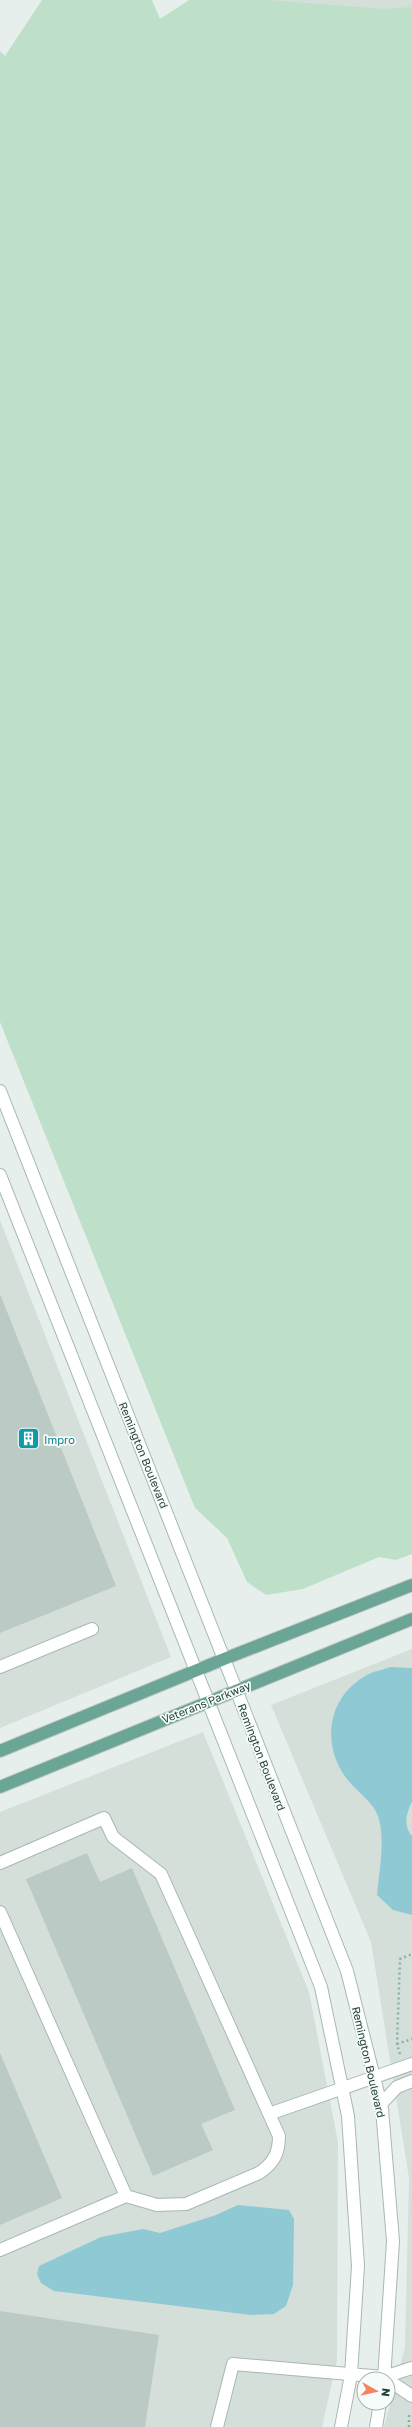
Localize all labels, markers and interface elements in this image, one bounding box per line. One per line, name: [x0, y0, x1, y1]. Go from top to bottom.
street label: Remington Boulevard: [117, 1400, 171, 1510]
building icon: Impro: [16, 1426, 42, 1452]
place label: Impro: [44, 1433, 75, 1446]
street label: Veterans Parkway: [160, 1678, 252, 1726]
street label: Remington Boulevard: [236, 1702, 288, 1812]
street label: Remington Boulevard: [350, 2005, 388, 2119]
north arrow: [356, 2371, 396, 2411]
text: N: [379, 2387, 393, 2398]

